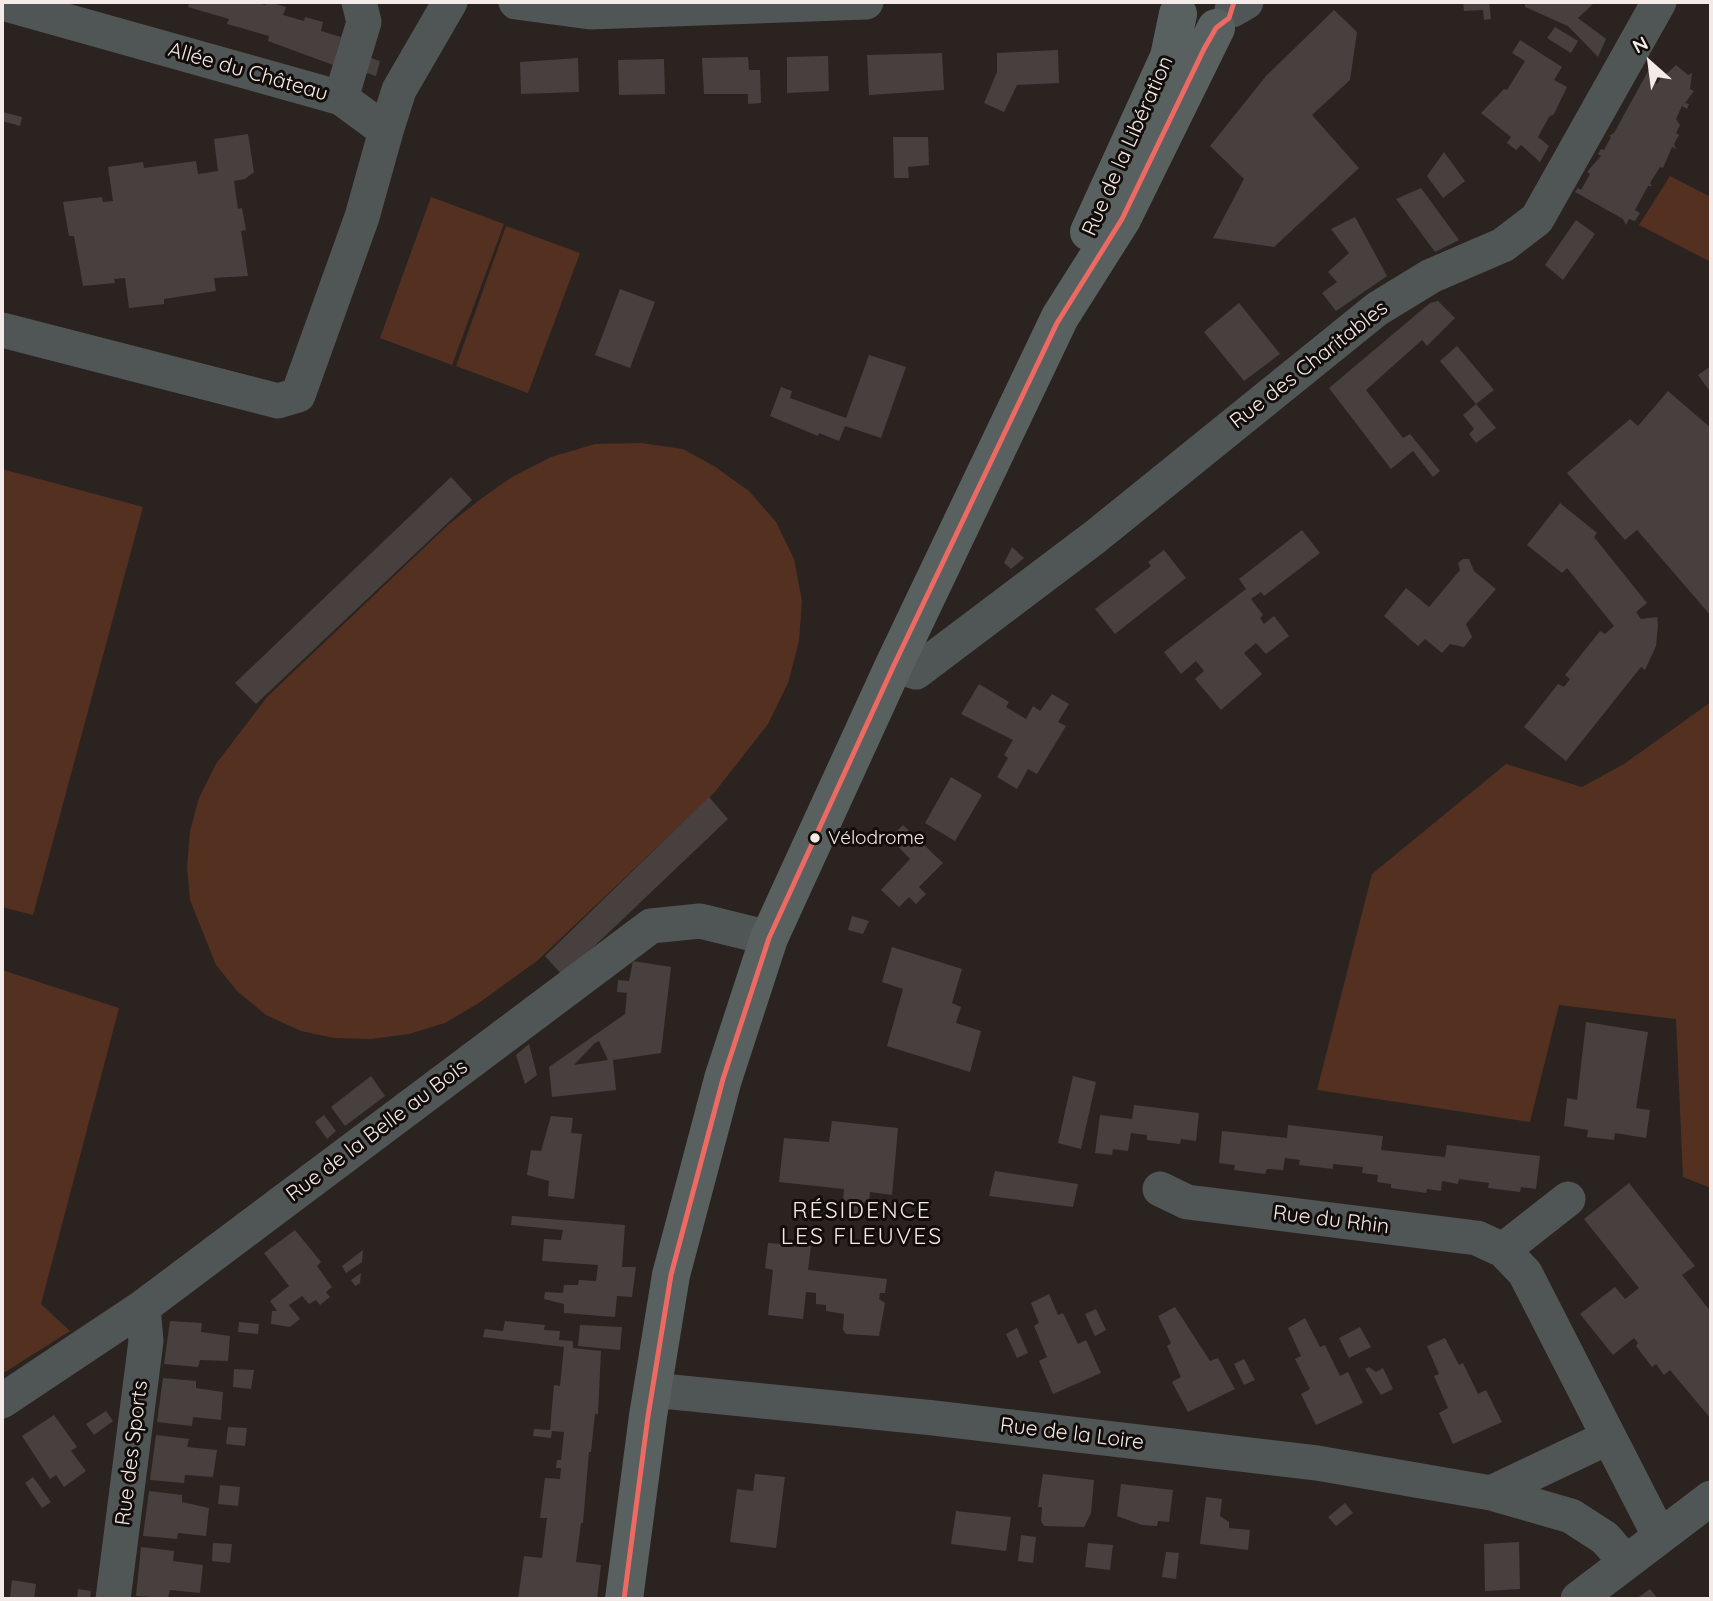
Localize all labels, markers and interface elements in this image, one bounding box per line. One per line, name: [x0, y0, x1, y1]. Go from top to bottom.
north arrow: [1615, 28, 1685, 98]
text: N: [1628, 31, 1652, 58]
street label: Allée du Château: [165, 37, 331, 107]
street label: Rue de la Libération: [1077, 52, 1179, 240]
street label: Rue des Charitables: [1225, 296, 1393, 434]
place label: Vélodrome: [828, 827, 925, 849]
marker: Vélodrome: [808, 831, 822, 845]
street label: Rue de la Belle au Bois: [281, 1055, 473, 1207]
district label: RÉSIDENCE LES FLEUVES: [782, 1197, 942, 1251]
street label: Rue du Rhin: [1272, 1200, 1390, 1240]
street label: Rue des Sports: [111, 1379, 153, 1527]
street label: Rue de la Loire: [999, 1413, 1145, 1455]

